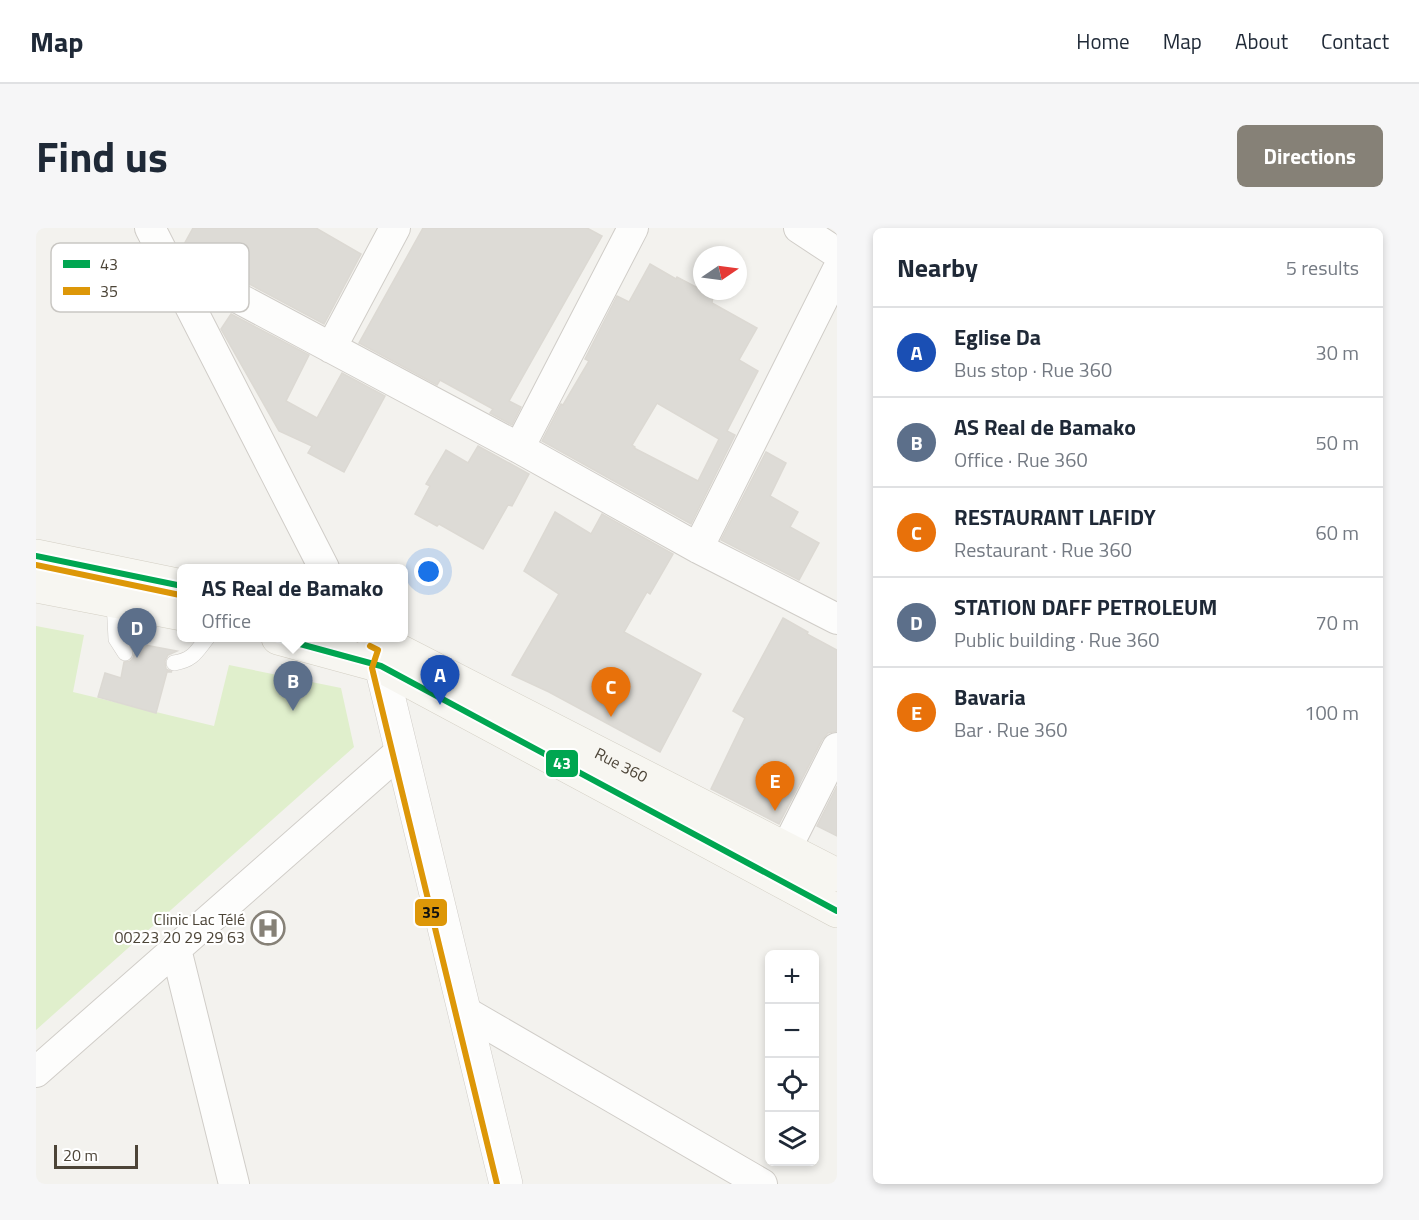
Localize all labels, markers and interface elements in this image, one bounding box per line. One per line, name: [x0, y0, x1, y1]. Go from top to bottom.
text: Map: [30, 20, 84, 63]
text: Home: [1076, 25, 1130, 57]
text: Map: [1163, 25, 1202, 57]
text: About: [1235, 25, 1288, 57]
text: Contact: [1321, 25, 1389, 57]
text: Find us: [36, 124, 168, 188]
button: Directions: [1237, 125, 1383, 187]
legend: [51, 243, 249, 312]
north arrow: [693, 246, 747, 300]
text: Nearby: [897, 248, 978, 287]
text: 43: [100, 252, 118, 276]
text: 5 results: [1286, 252, 1359, 283]
text: 35: [100, 279, 118, 303]
text: Eglise Da: [954, 320, 1041, 354]
text: A: [910, 337, 923, 368]
text: 30 m: [1315, 337, 1359, 368]
text: Bus stop · Rue 360: [954, 354, 1112, 385]
text: AS Real de Bamako: [954, 410, 1136, 444]
text: B: [910, 427, 923, 458]
text: 50 m: [1315, 427, 1359, 458]
text: Office · Rue 360: [954, 444, 1088, 475]
text: RESTAURANT LAFIDY: [954, 500, 1156, 534]
text: C: [911, 517, 922, 548]
text: 60 m: [1315, 517, 1359, 548]
text: Restaurant · Rue 360: [954, 534, 1132, 565]
your location: [414, 557, 443, 586]
popup: [177, 564, 408, 642]
text: AS Real de Bamako: [202, 571, 383, 605]
text: STATION DAFF PETROLEUM: [954, 590, 1217, 624]
text: Office: [202, 605, 251, 636]
text: D: [910, 607, 923, 638]
text: 70 m: [1315, 607, 1359, 638]
pin: D: [118, 608, 156, 658]
text: Public building · Rue 360: [954, 624, 1159, 655]
pin: A: [420, 656, 460, 705]
pin: B: [274, 662, 312, 711]
pin: C: [592, 668, 630, 717]
text: Bavaria: [954, 680, 1026, 714]
text: E: [911, 697, 922, 728]
text: 100 m: [1304, 697, 1359, 728]
text: Bar · Rue 360: [954, 714, 1067, 745]
street label: Rue 360: [591, 741, 652, 788]
line badge: 43: [545, 749, 579, 778]
text: 43: [553, 751, 571, 775]
pin: E: [756, 762, 794, 811]
line badge: 35: [414, 898, 448, 927]
text: 35: [422, 900, 440, 924]
place label: Clinic Lac Télé 00223 20 29 29 63: [114, 907, 245, 949]
hospital icon: Clinic Lac Télé 00223 20 29 29 63: [250, 910, 286, 946]
map controls: [765, 950, 819, 1166]
button: +: [765, 950, 819, 1004]
button: −: [765, 1004, 819, 1058]
button: locate: [765, 1058, 819, 1112]
button: layers: [765, 1112, 819, 1166]
scale bar: [54, 1142, 138, 1170]
text: 20 m: [63, 1143, 98, 1167]

